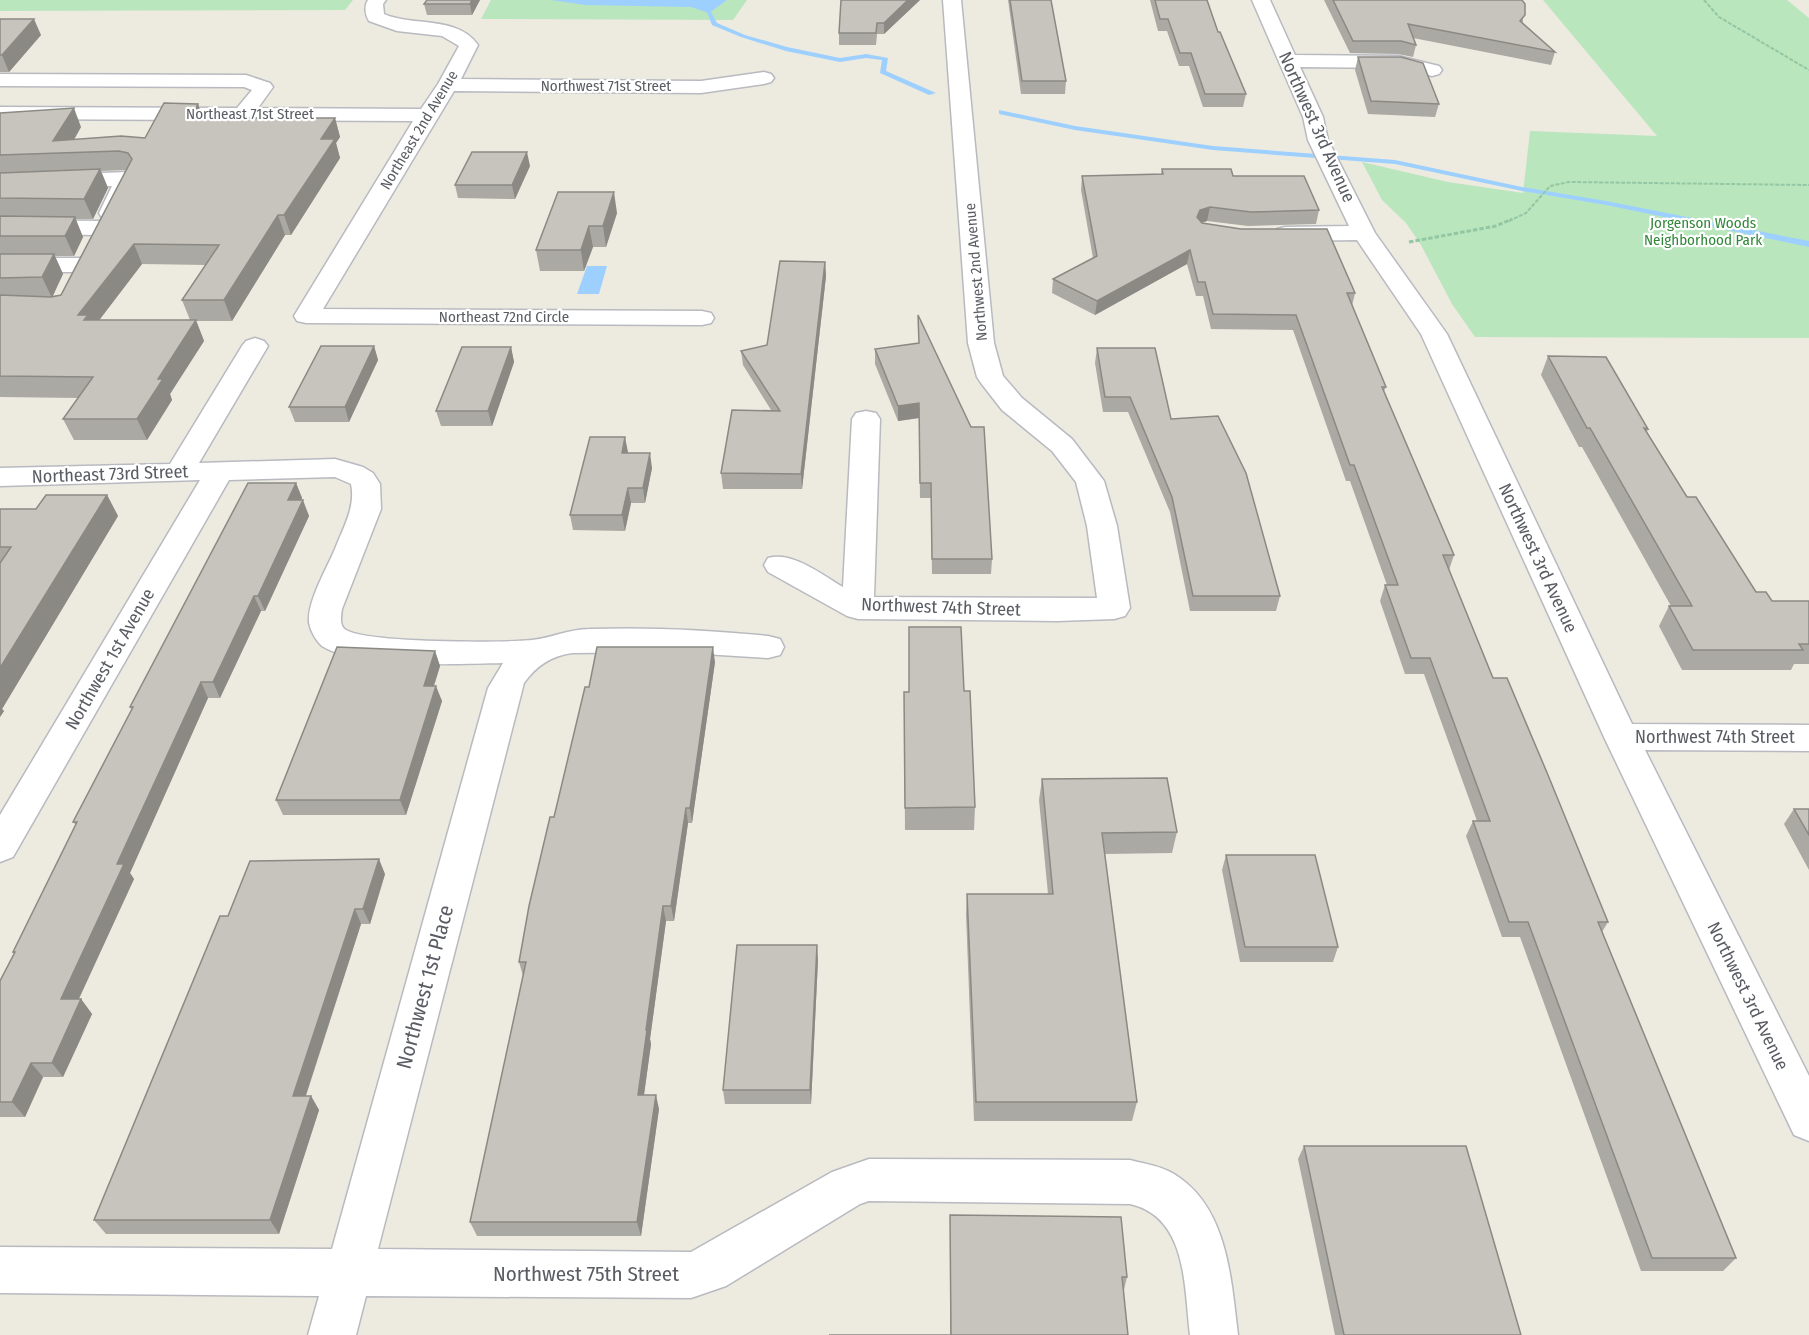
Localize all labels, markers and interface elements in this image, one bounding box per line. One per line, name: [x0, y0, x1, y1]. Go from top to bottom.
street label: Northwest 3rd Avenue: [1274, 48, 1360, 206]
street label: Northeast 2nd Avenue: [376, 67, 462, 193]
street label: Northwest 71st Street: [541, 77, 671, 95]
street label: Northeast 71st Street: [186, 105, 314, 123]
street label: Northwest 2nd Avenue: [961, 202, 991, 342]
park label: Jorgenson Woods Neighborhood Park: [1644, 214, 1762, 249]
street label: Northeast 72nd Circle: [439, 308, 569, 326]
street label: Northeast 73rd Street: [31, 460, 189, 488]
street label: Northwest 3rd Avenue: [1494, 480, 1582, 636]
street label: Northwest 1st Avenue: [61, 584, 159, 734]
street label: Northwest 74th Street: [861, 593, 1021, 621]
street label: Northwest 74th Street: [1635, 726, 1795, 748]
street label: Northwest 1st Place: [391, 902, 459, 1072]
street label: Northwest 3rd Avenue: [1703, 918, 1794, 1074]
street label: Northwest 75th Street: [493, 1261, 679, 1287]

